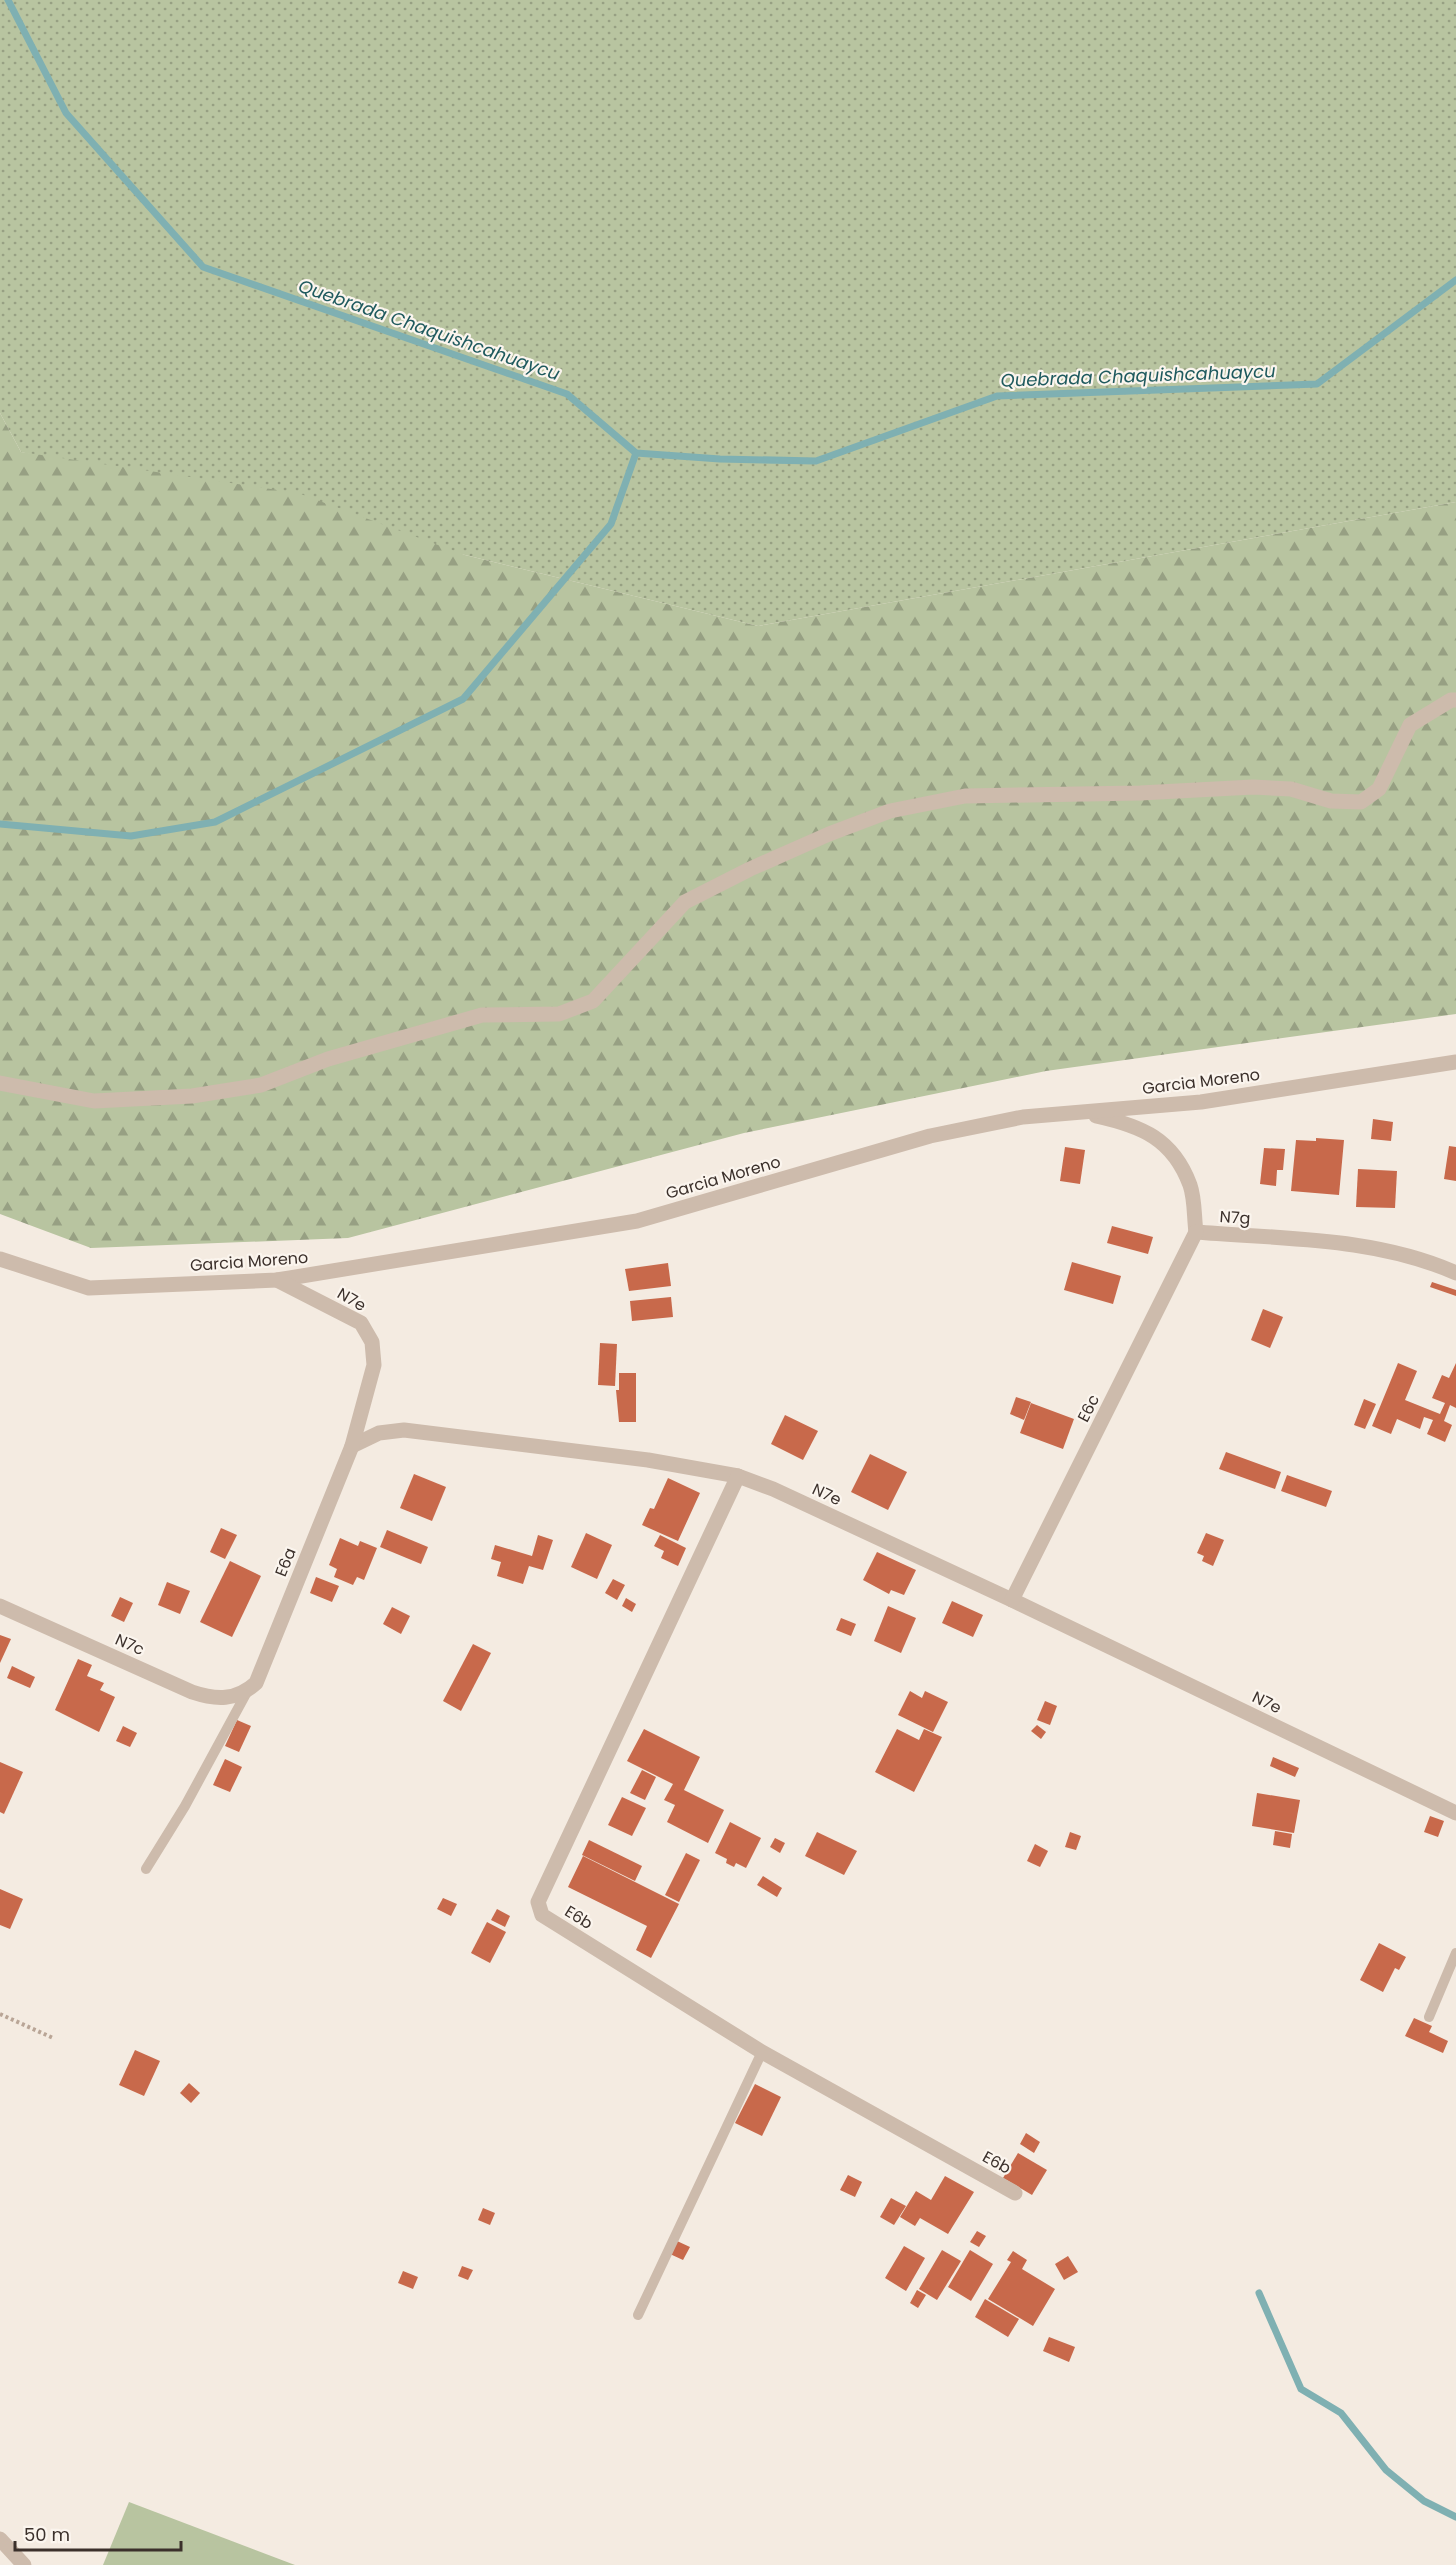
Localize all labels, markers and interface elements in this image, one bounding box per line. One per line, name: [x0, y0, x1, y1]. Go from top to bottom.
water label: Quebrada Chaquishcahuaycu: [295, 273, 563, 386]
water label: Quebrada Chaquishcahuaycu: [1000, 358, 1276, 393]
street label: Garcia Moreno: [1141, 1063, 1261, 1100]
street label: Garcia Moreno: [663, 1150, 783, 1205]
street label: N7g: [1219, 1205, 1251, 1230]
street label: Garcia Moreno: [189, 1246, 309, 1277]
street label: N7e: [333, 1282, 371, 1317]
street label: E6c: [1072, 1390, 1105, 1426]
street label: N7e: [808, 1478, 845, 1511]
street label: E6a: [269, 1544, 302, 1580]
street label: N7c: [112, 1628, 148, 1661]
street label: N7e: [1248, 1686, 1285, 1719]
street label: E6b: [560, 1900, 597, 1935]
street label: E6b: [978, 2145, 1015, 2180]
scale bar: [15, 2514, 182, 2552]
text: 50 m: [24, 2522, 70, 2547]

